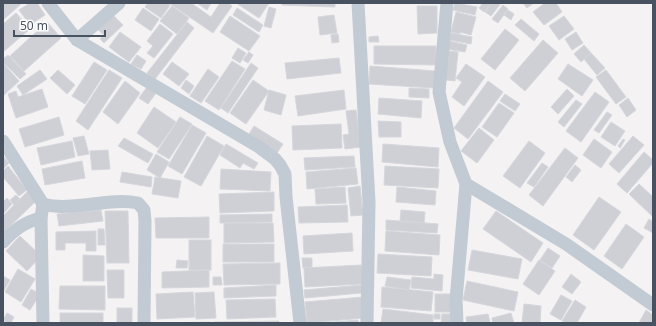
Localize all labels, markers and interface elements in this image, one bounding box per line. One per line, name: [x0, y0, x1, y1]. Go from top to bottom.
scale bar: [14, 12, 105, 38]
text: 50 m: [20, 17, 48, 34]

